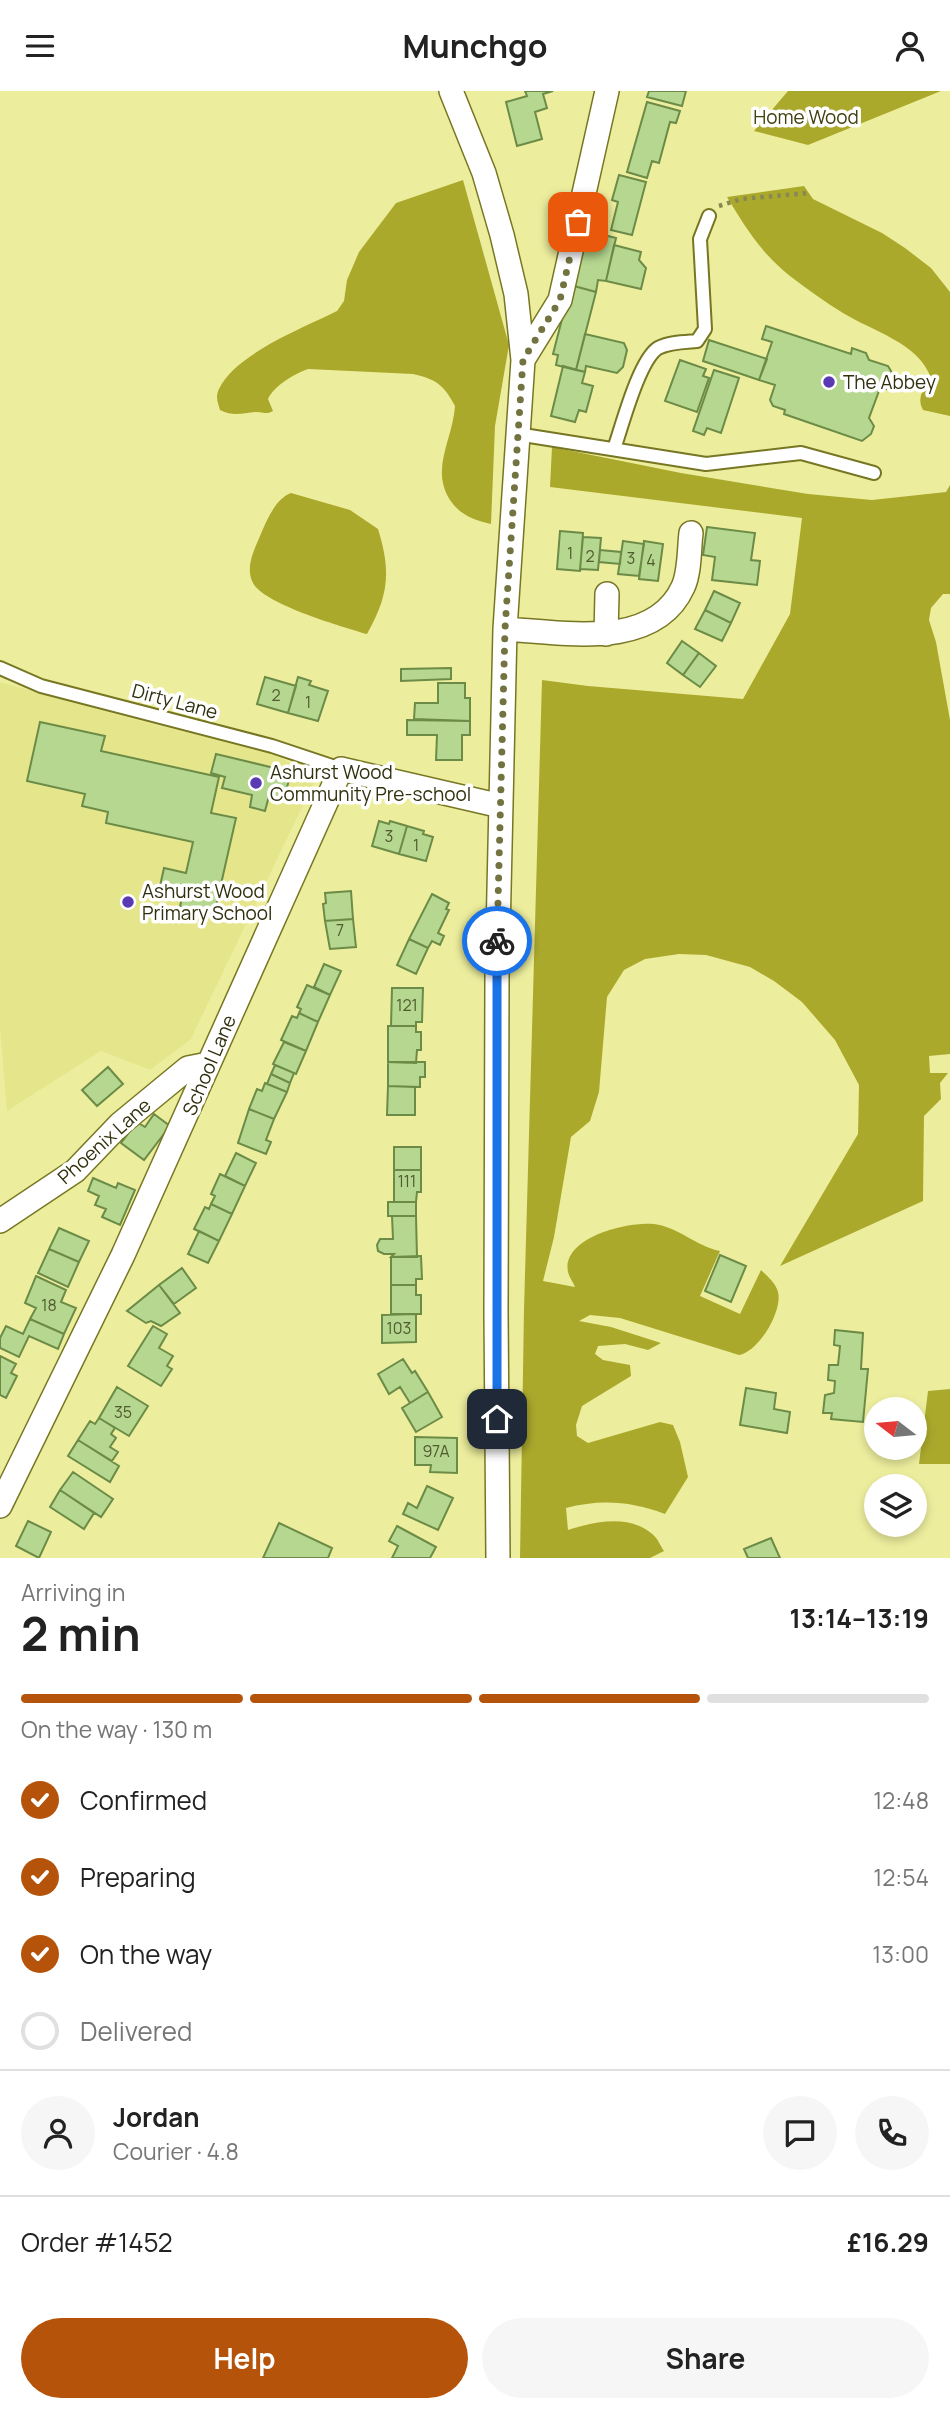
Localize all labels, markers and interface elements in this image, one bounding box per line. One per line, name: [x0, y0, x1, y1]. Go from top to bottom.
text: Munchgo: [402, 24, 548, 68]
icon: menu: [21, 27, 59, 65]
icon: person: [891, 27, 929, 65]
park label: Home Wood: [753, 104, 859, 130]
pin: [548, 192, 608, 252]
icon: bag: [559, 203, 597, 241]
place label: The Abbey: [843, 369, 936, 395]
marker: The Abbey: [821, 374, 837, 390]
house number: 1: [567, 542, 573, 564]
house number: 2: [585, 545, 595, 567]
house number: 3: [627, 547, 635, 569]
house number: 4: [646, 549, 656, 571]
street label: Dirty Lane: [129, 677, 221, 725]
house number: 2: [271, 684, 281, 706]
house number: 1: [305, 691, 311, 713]
place label: Ashurst Wood Community Pre-school: [270, 759, 471, 807]
marker: Ashurst Wood Community Pre-school: [248, 775, 264, 791]
house number: 3: [385, 825, 393, 847]
house number: 1: [413, 834, 419, 856]
place label: Ashurst Wood Primary School: [142, 878, 272, 926]
marker: Ashurst Wood Primary School: [120, 894, 136, 910]
courier: [462, 906, 532, 976]
house number: 7: [336, 919, 344, 941]
icon: bike: [478, 922, 516, 960]
house number: 121: [396, 994, 418, 1016]
street label: School Lane: [176, 1011, 242, 1119]
street label: Phoenix Lane: [52, 1092, 156, 1190]
house number: 111: [398, 1170, 416, 1192]
house number: 18: [41, 1294, 57, 1316]
house number: 103: [387, 1317, 411, 1339]
pin: [467, 1389, 527, 1449]
north arrow: [864, 1397, 928, 1459]
map controls: [864, 1397, 927, 1537]
icon: home: [478, 1400, 516, 1438]
house number: 35: [114, 1401, 132, 1423]
house number: 97A: [422, 1440, 450, 1462]
button: layers: [864, 1474, 927, 1537]
text: Arriving in: [21, 1576, 126, 1608]
text: 13:14–13:19: [790, 1600, 929, 1636]
text: 2 min: [21, 1602, 141, 1665]
text: On the way · 130 m: [21, 1713, 212, 1745]
icon: check: [21, 1781, 59, 1819]
text: Confirmed: [80, 1782, 207, 1818]
text: 12:48: [873, 1784, 929, 1816]
icon: check: [21, 1858, 59, 1896]
text: Preparing: [80, 1859, 196, 1895]
text: 12:54: [873, 1861, 929, 1893]
icon: check: [21, 1935, 59, 1973]
text: On the way: [80, 1936, 212, 1972]
text: 13:00: [872, 1938, 929, 1970]
text: Delivered: [80, 2013, 192, 2049]
button: person: [21, 2096, 95, 2170]
button: chat: [763, 2096, 837, 2170]
button: phone: [855, 2096, 929, 2170]
text: Jordan: [113, 2099, 199, 2135]
text: Courier · 4.8: [113, 2135, 239, 2167]
text: Order #1452: [21, 2224, 173, 2260]
text: £16.29: [847, 2224, 929, 2260]
button: Help: [21, 2318, 468, 2398]
button: Share: [482, 2318, 929, 2398]

